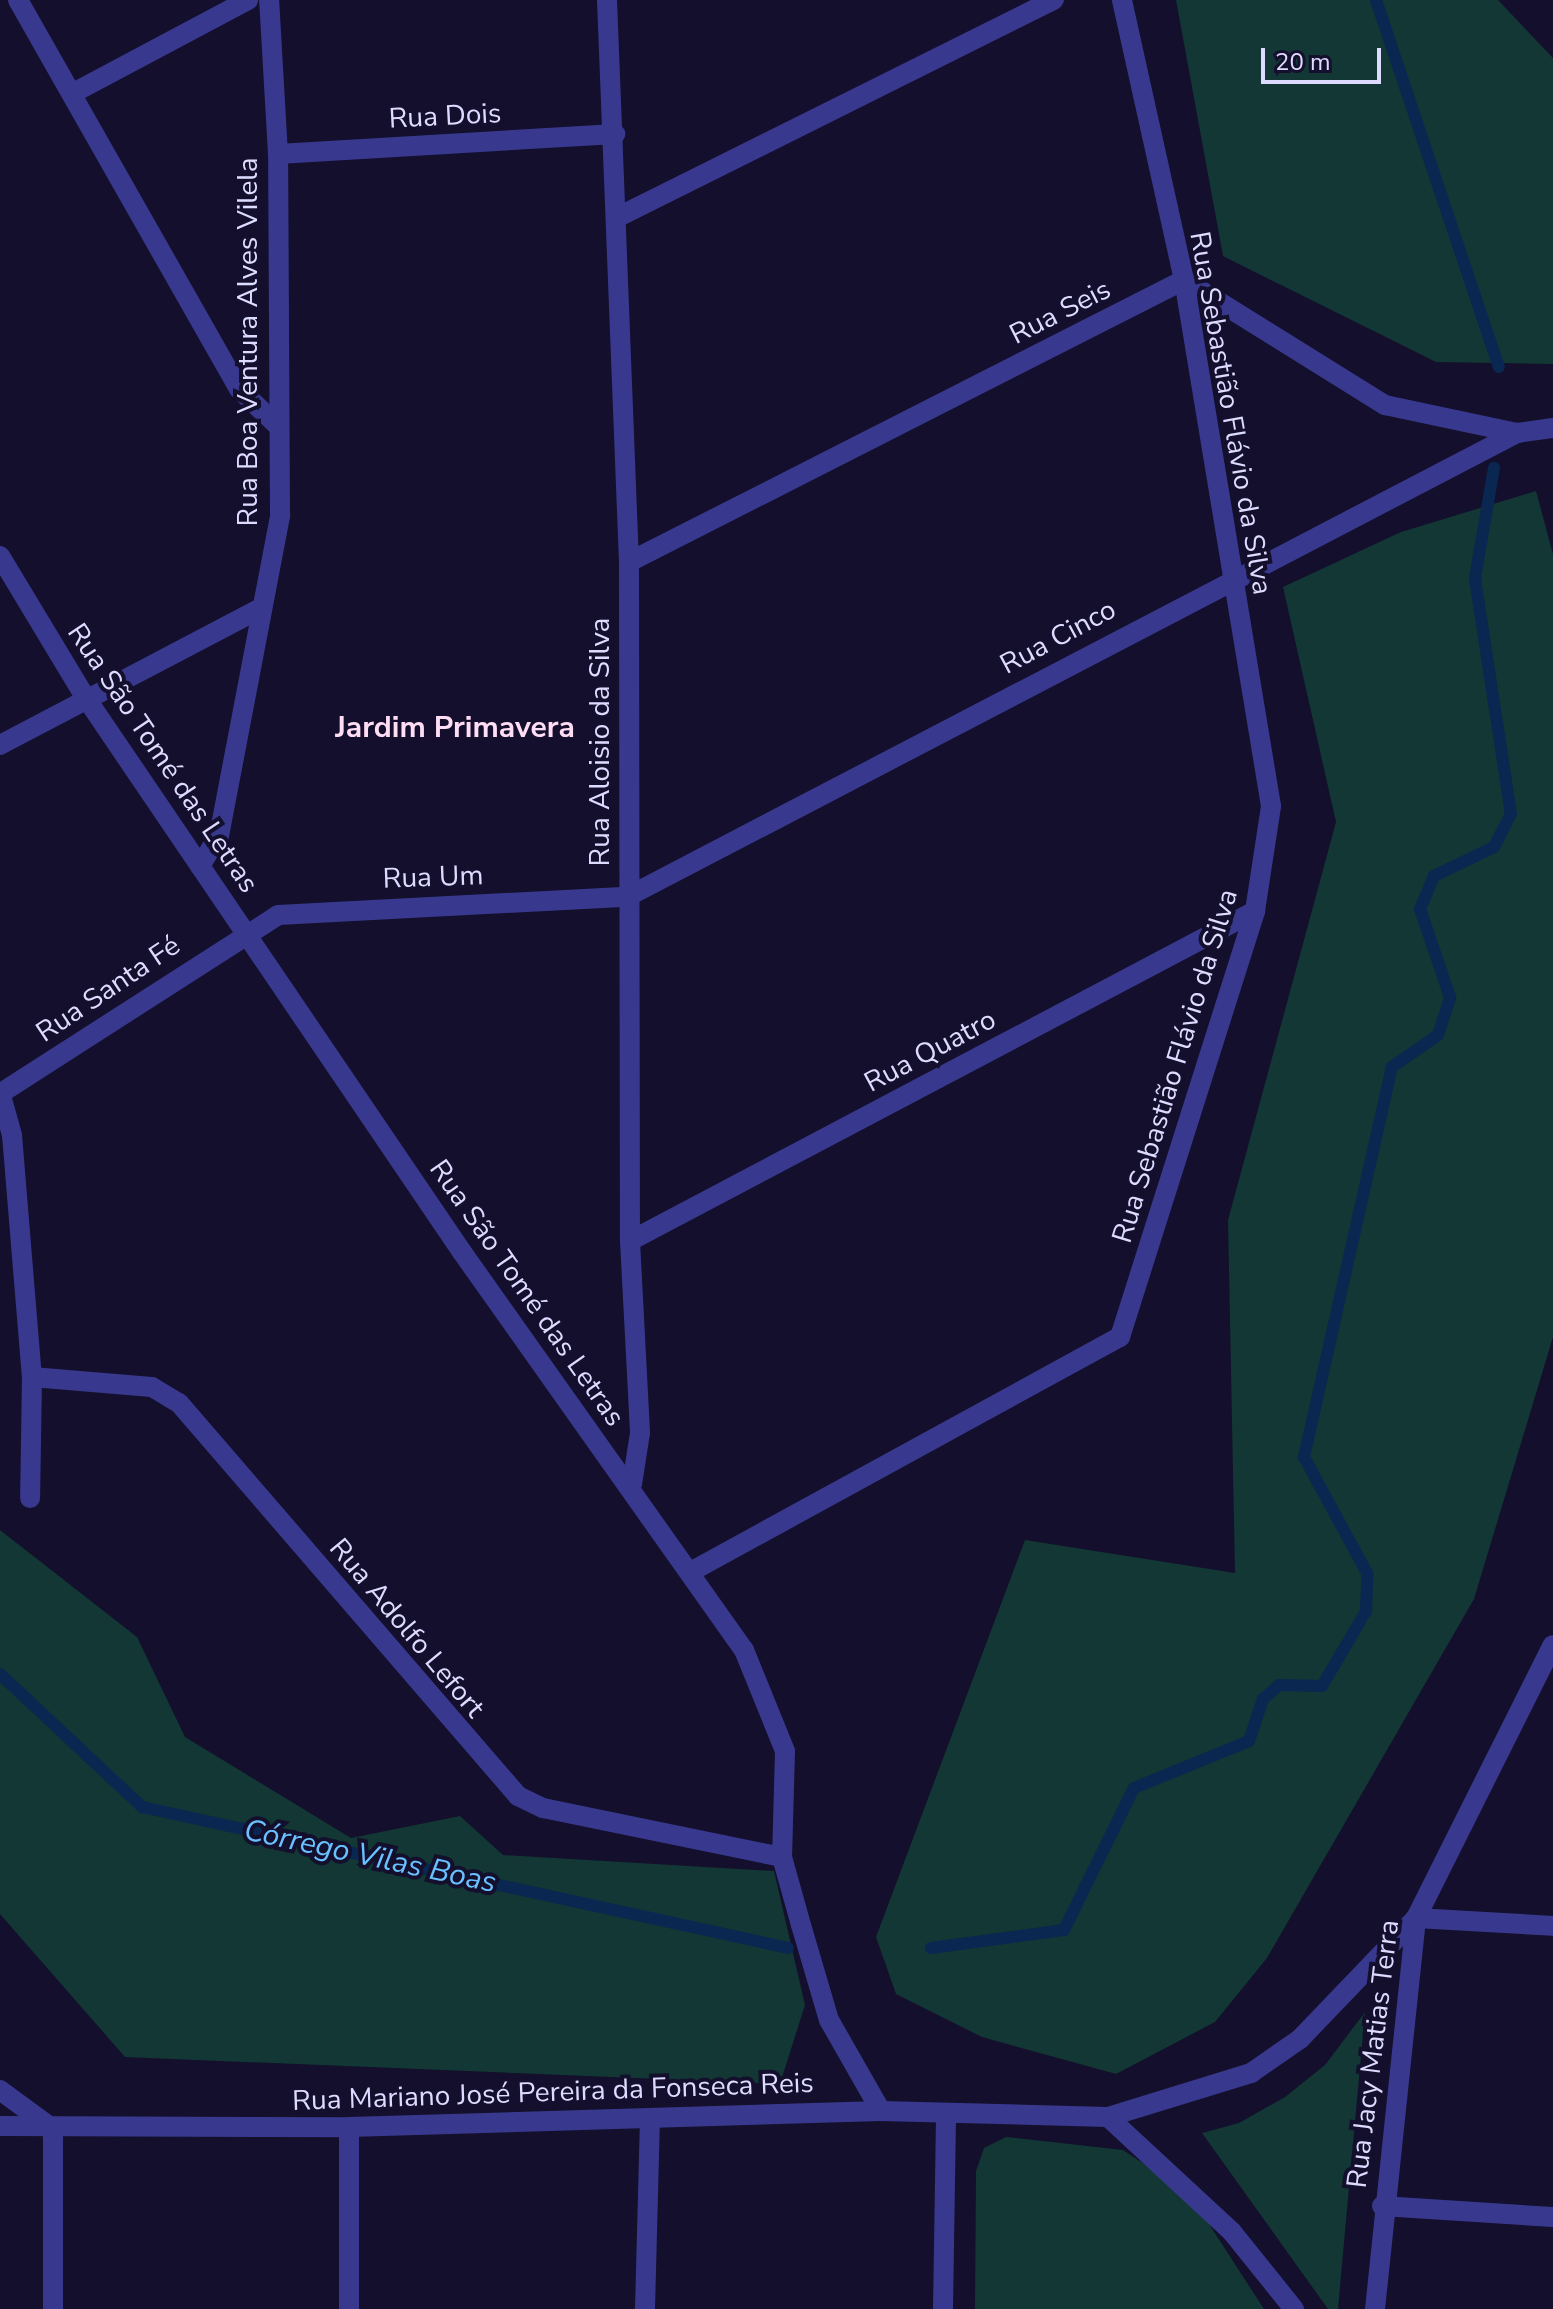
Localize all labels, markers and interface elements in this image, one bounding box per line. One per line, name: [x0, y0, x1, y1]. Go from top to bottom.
scale bar: [1265, 32, 1385, 82]
text: 20 m: [1275, 46, 1331, 78]
street label: Rua Dois: [388, 96, 502, 136]
street label: Rua Boa Ventura Alves Vilela: [231, 158, 265, 526]
street label: Rua Sebastião Flávio da Silva: [1183, 229, 1279, 597]
street label: Rua Seis: [1004, 272, 1116, 352]
street label: Rua Cinco: [994, 593, 1122, 681]
street label: Rua São Tomé das Letras: [60, 617, 266, 899]
street label: Rua Aloisio da Silva: [583, 618, 617, 866]
district label: Jardim Primavera: [335, 710, 575, 746]
street label: Rua Um: [382, 858, 484, 896]
street label: Rua Sebastião Flávio da Silva: [1105, 885, 1245, 1247]
street label: Rua Santa Fé: [30, 929, 186, 1049]
street label: Rua Quatro: [859, 1002, 1001, 1100]
street label: Rua São Tomé das Letras: [422, 1153, 632, 1433]
street label: Rua Adolfo Lefort: [322, 1532, 492, 1724]
water label: Córrego Vilas Boas: [241, 1813, 499, 1901]
street label: Rua Jacy Matias Terra: [1340, 1918, 1406, 2190]
street label: Rua Mariano José Pereira da Fonseca Reis: [292, 2066, 814, 2118]

